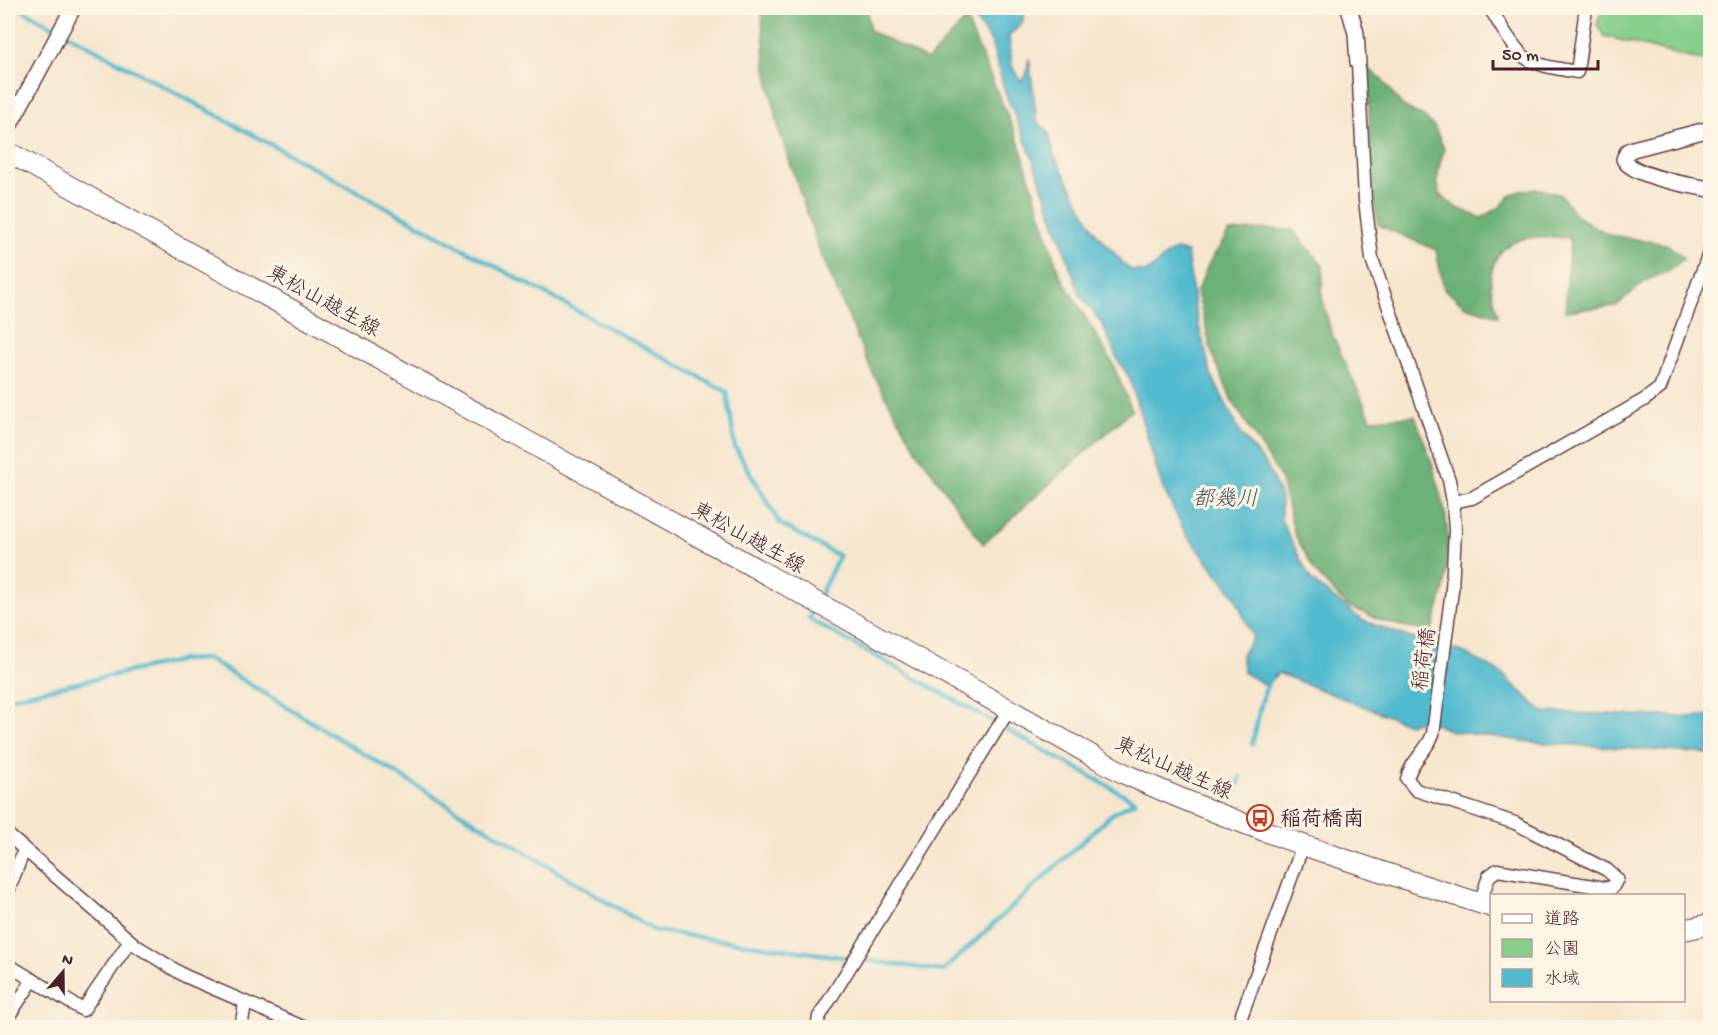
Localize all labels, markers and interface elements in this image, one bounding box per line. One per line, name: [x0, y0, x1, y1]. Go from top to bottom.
scale bar: [1493, 33, 1598, 71]
text: 50 m: [1502, 46, 1539, 67]
street label: 東松山越生線: [261, 260, 384, 345]
water label: 都幾川: [1192, 487, 1258, 514]
street label: 東松山越生線: [686, 497, 809, 582]
street label: 稲荷橋: [1409, 626, 1443, 692]
street label: 東松山越生線: [1110, 731, 1236, 807]
bus stop icon: 稲荷橋南: [1245, 803, 1275, 833]
place label: 稲荷橋南: [1280, 807, 1364, 834]
legend: [1490, 894, 1685, 1002]
text: 道路: [1544, 909, 1580, 931]
text: 公園: [1544, 940, 1580, 961]
north arrow: [33, 942, 93, 1002]
text: N: [59, 950, 76, 972]
text: 水域: [1544, 969, 1580, 991]

